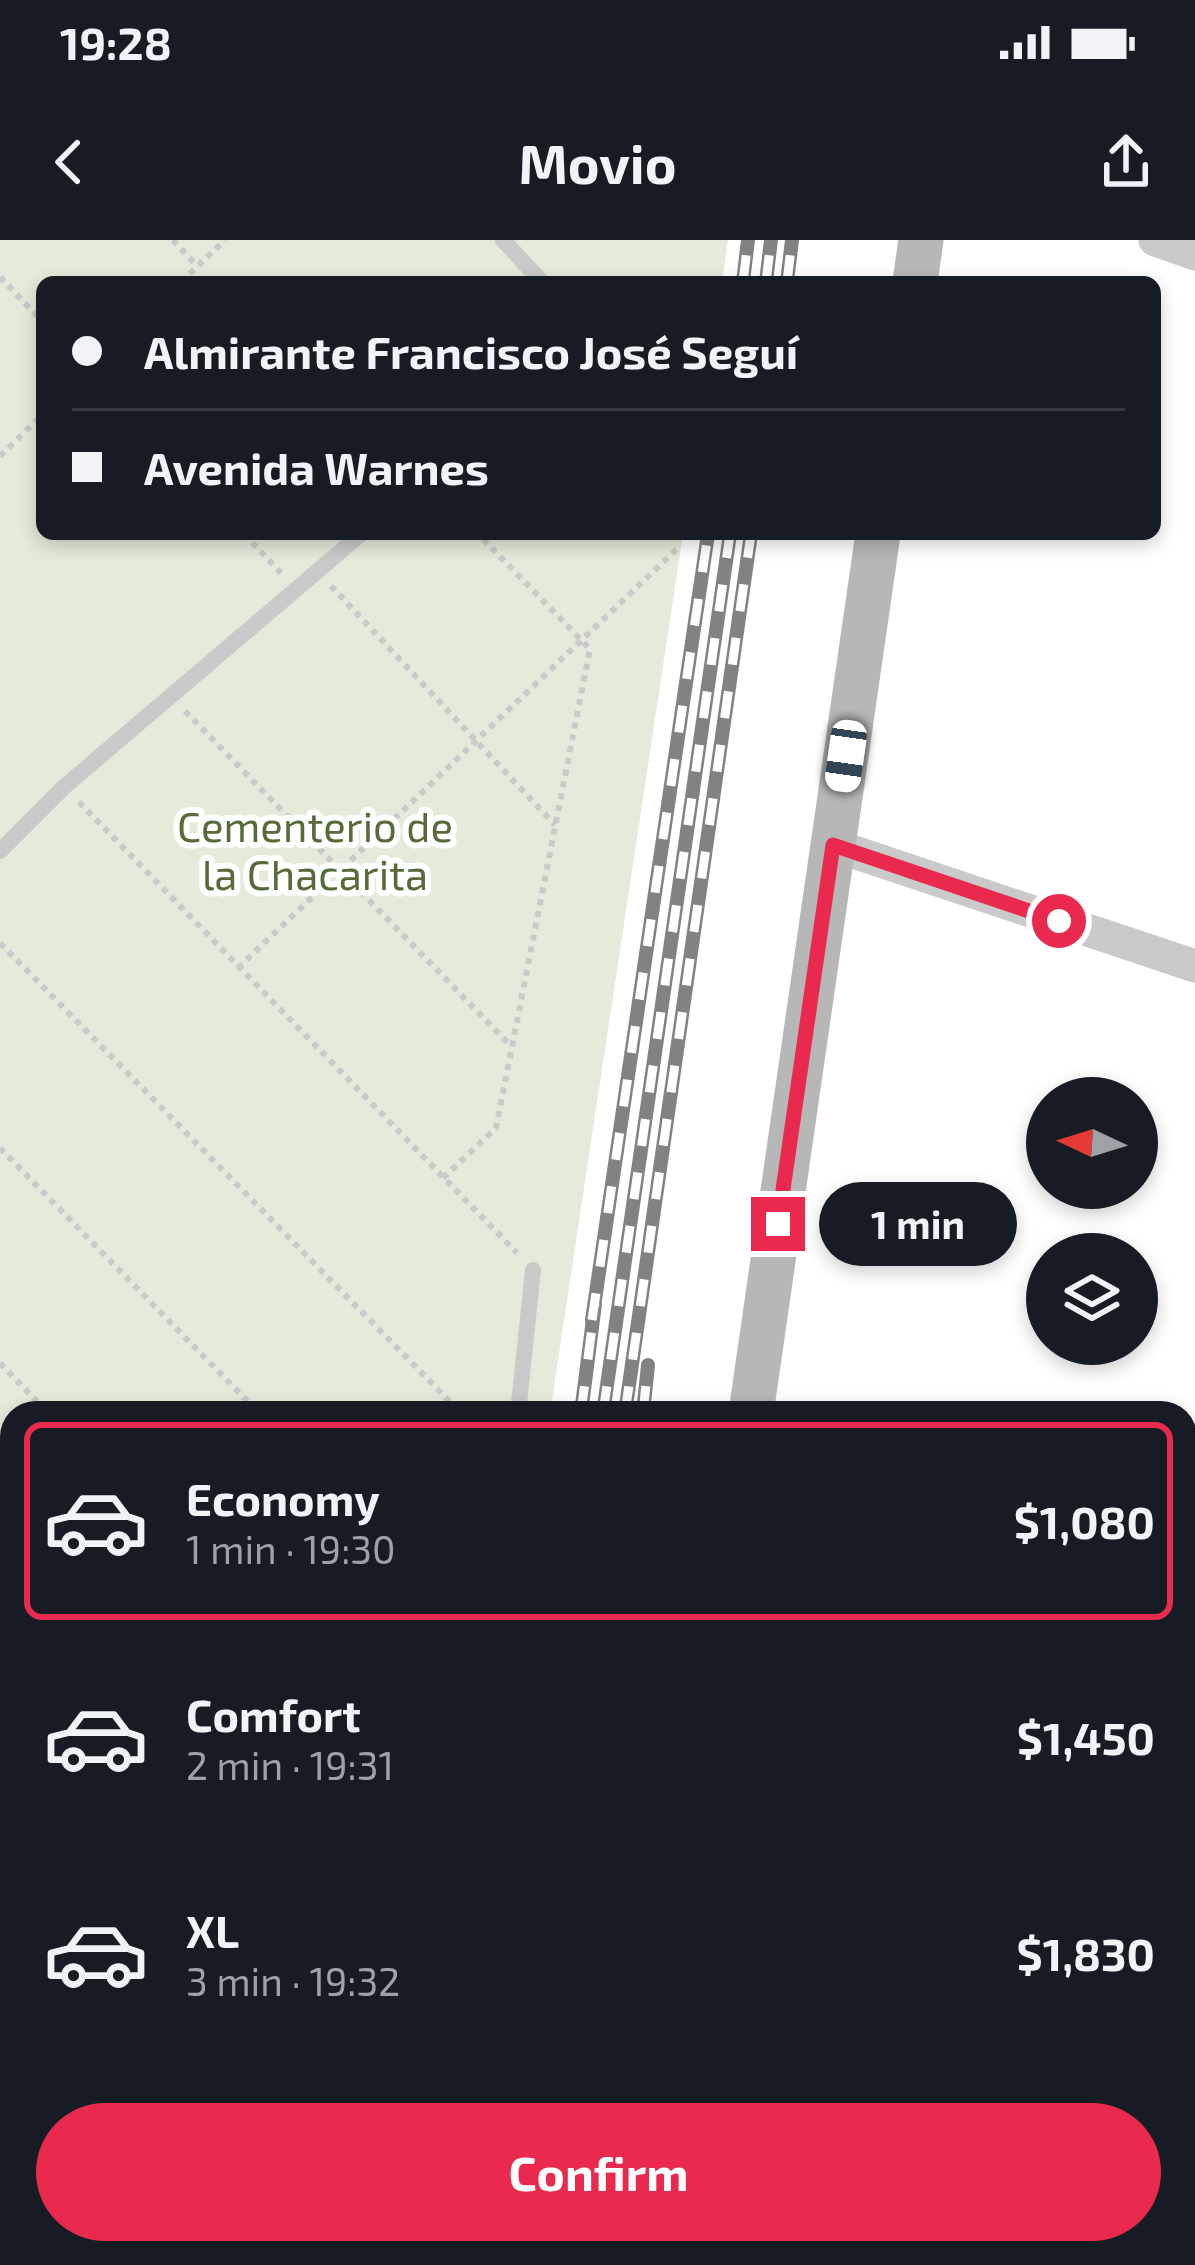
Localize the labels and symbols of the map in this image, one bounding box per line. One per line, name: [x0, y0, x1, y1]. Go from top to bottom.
car: [823, 718, 869, 794]
park label: Cementerio de la Chacarita: [177, 800, 453, 898]
route start: [1032, 894, 1086, 948]
north arrow: [1026, 1077, 1158, 1209]
callout: 1 min: [820, 1182, 1018, 1266]
route end: [751, 1197, 805, 1251]

